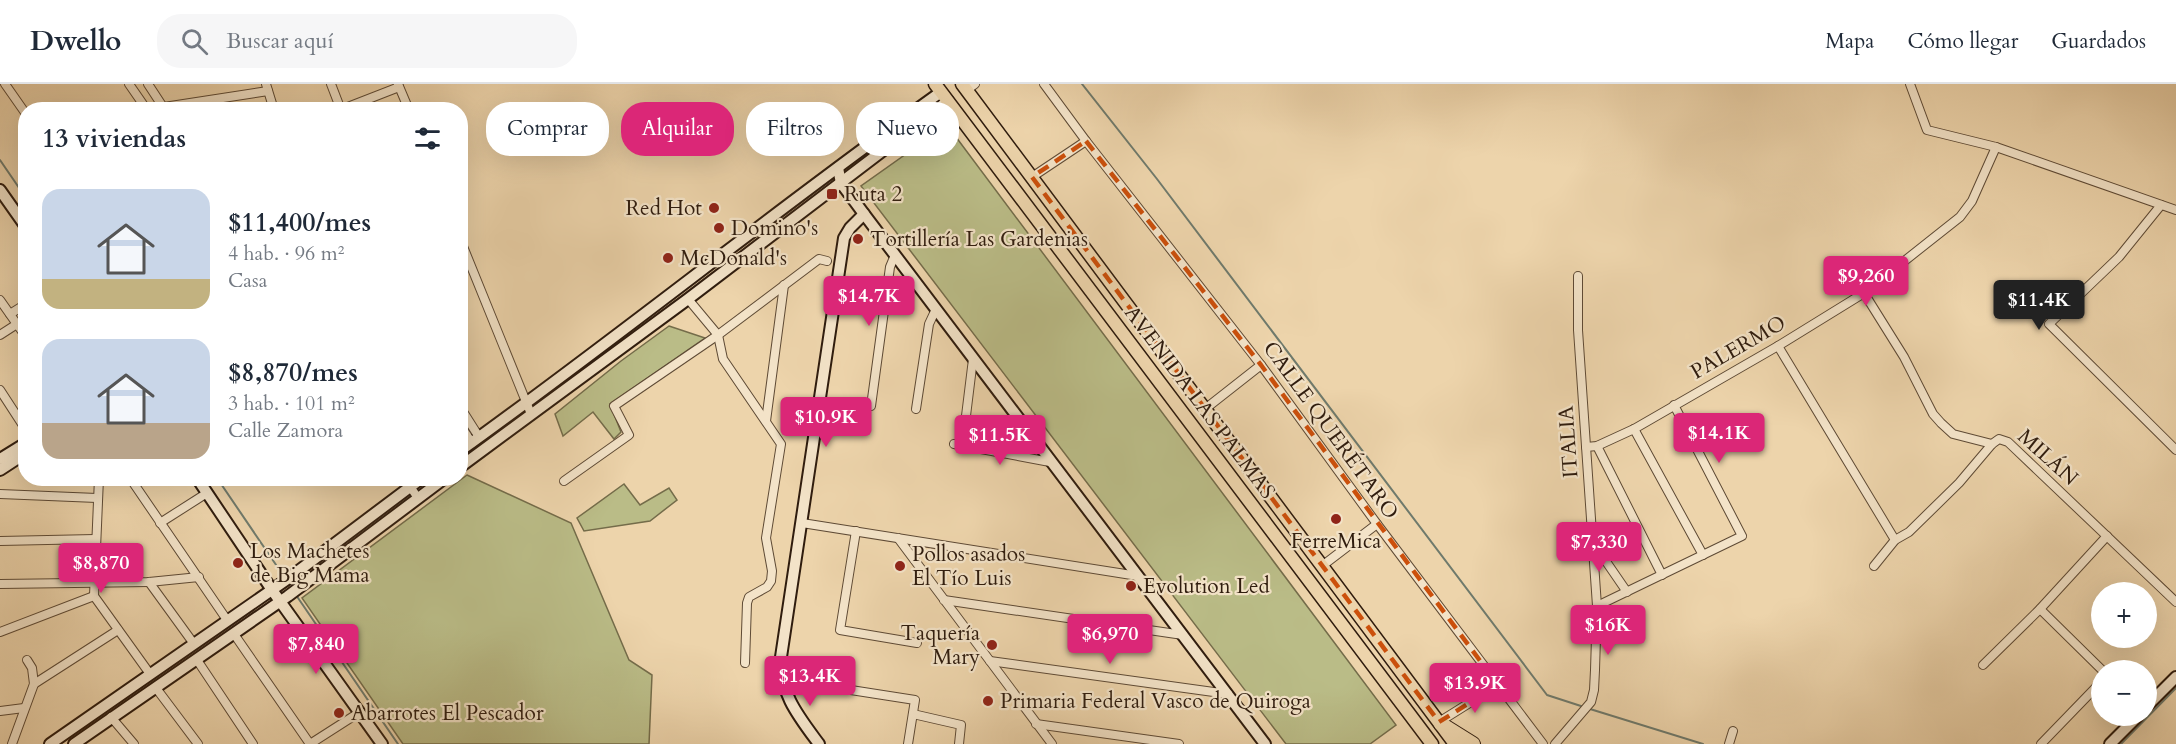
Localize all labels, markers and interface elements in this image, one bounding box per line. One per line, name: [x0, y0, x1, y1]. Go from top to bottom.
search box: [157, 14, 577, 68]
text: Dwello: [30, 22, 121, 60]
icon: search: [178, 25, 211, 58]
text: Buscar aquí: [226, 26, 334, 56]
text: Mapa: [1825, 27, 1874, 56]
text: Cómo llegar: [1907, 27, 2018, 56]
text: Guardados: [2051, 27, 2146, 56]
chip: Comprar: [486, 102, 609, 156]
chip: Alquilar: [621, 102, 734, 156]
chip: Filtros: [746, 102, 844, 156]
chip: Nuevo: [856, 102, 959, 156]
text: 13 viviendas: [42, 121, 186, 156]
icon: filters: [411, 122, 444, 155]
place label: Ruta 2: [844, 180, 902, 209]
marker: Ruta 2: [825, 187, 839, 201]
place label: Red Hot: [626, 194, 702, 223]
marker: Red Hot: [707, 201, 721, 215]
text: $11,400/mes: [228, 205, 371, 240]
icon: home: [90, 213, 162, 285]
place label: Domino's: [731, 214, 818, 243]
marker: Domino's: [712, 221, 726, 235]
place label: Tortillería Las Gardenias: [870, 225, 1088, 254]
marker: Tortillería Las Gardenias: [851, 232, 865, 246]
text: 4 hab. · 96 m²: [228, 240, 344, 267]
place label: McDonald's: [680, 244, 787, 273]
marker: McDonald's: [661, 251, 675, 265]
pin: $9,260: [1817, 256, 1915, 307]
text: $9,260: [1837, 262, 1895, 289]
text: Casa: [228, 267, 267, 294]
pin: $14.7K: [820, 276, 918, 327]
pin: $11.4K: [1990, 280, 2088, 331]
text: $14.7K: [838, 282, 900, 309]
text: $11.4K: [2008, 286, 2070, 313]
street label: AVENIDA LAS PALMAS: [1117, 300, 1282, 505]
street label: PALERMO: [1685, 308, 1791, 386]
street label: CALLE QUERÉTARO: [1256, 335, 1405, 525]
text: $8,870/mes: [228, 355, 358, 390]
icon: home: [90, 363, 162, 435]
text: 3 hab. · 101 m²: [228, 390, 355, 417]
pin: $10.9K: [777, 397, 875, 448]
text: $10.9K: [795, 403, 857, 430]
street label: ITALIA: [1552, 405, 1585, 479]
pin: $14.1K: [1670, 413, 1768, 464]
pin: $11.5K: [951, 415, 1049, 466]
text: Calle Zamora: [228, 417, 343, 444]
text: $14.1K: [1688, 419, 1750, 446]
text: $11.5K: [969, 421, 1031, 448]
street label: MILÁN: [2011, 422, 2084, 492]
marker: FerreMica: [1329, 512, 1343, 526]
pin: $7,330: [1550, 522, 1648, 573]
place label: FerreMica: [1291, 527, 1381, 556]
text: $7,330: [1570, 528, 1628, 555]
place label: Los Machetes de Big Mama: [250, 537, 370, 590]
place label: Pollos asados El Tío Luis: [912, 540, 1025, 593]
pin: $8,870: [52, 543, 150, 594]
text: $8,870: [72, 549, 130, 576]
marker: Los Machetes de Big Mama: [231, 556, 245, 570]
marker: Pollos asados El Tío Luis: [893, 559, 907, 573]
place label: Evolution Led: [1143, 572, 1270, 601]
marker: Evolution Led: [1124, 579, 1138, 593]
map controls: [2091, 582, 2157, 726]
button: +: [2091, 582, 2157, 648]
pin: $16K: [1572, 605, 1644, 656]
text: $16K: [1585, 611, 1631, 638]
pin: $6,970: [1061, 614, 1159, 665]
place label: Taquería Mary: [901, 619, 980, 672]
text: $6,970: [1081, 620, 1139, 647]
pin: $7,840: [267, 624, 365, 675]
text: $7,840: [287, 630, 345, 657]
marker: Taquería Mary: [985, 638, 999, 652]
pin: $13.4K: [761, 656, 859, 707]
button: −: [2091, 660, 2157, 726]
text: $13.4K: [779, 662, 841, 689]
pin: $13.9K: [1426, 663, 1524, 714]
text: $13.9K: [1444, 669, 1506, 696]
place label: Primaria Federal Vasco de Quiroga: [1000, 687, 1311, 716]
marker: Primaria Federal Vasco de Quiroga: [981, 694, 995, 708]
place label: Abarrotes El Pescador: [351, 699, 544, 728]
marker: Abarrotes El Pescador: [332, 706, 346, 720]

